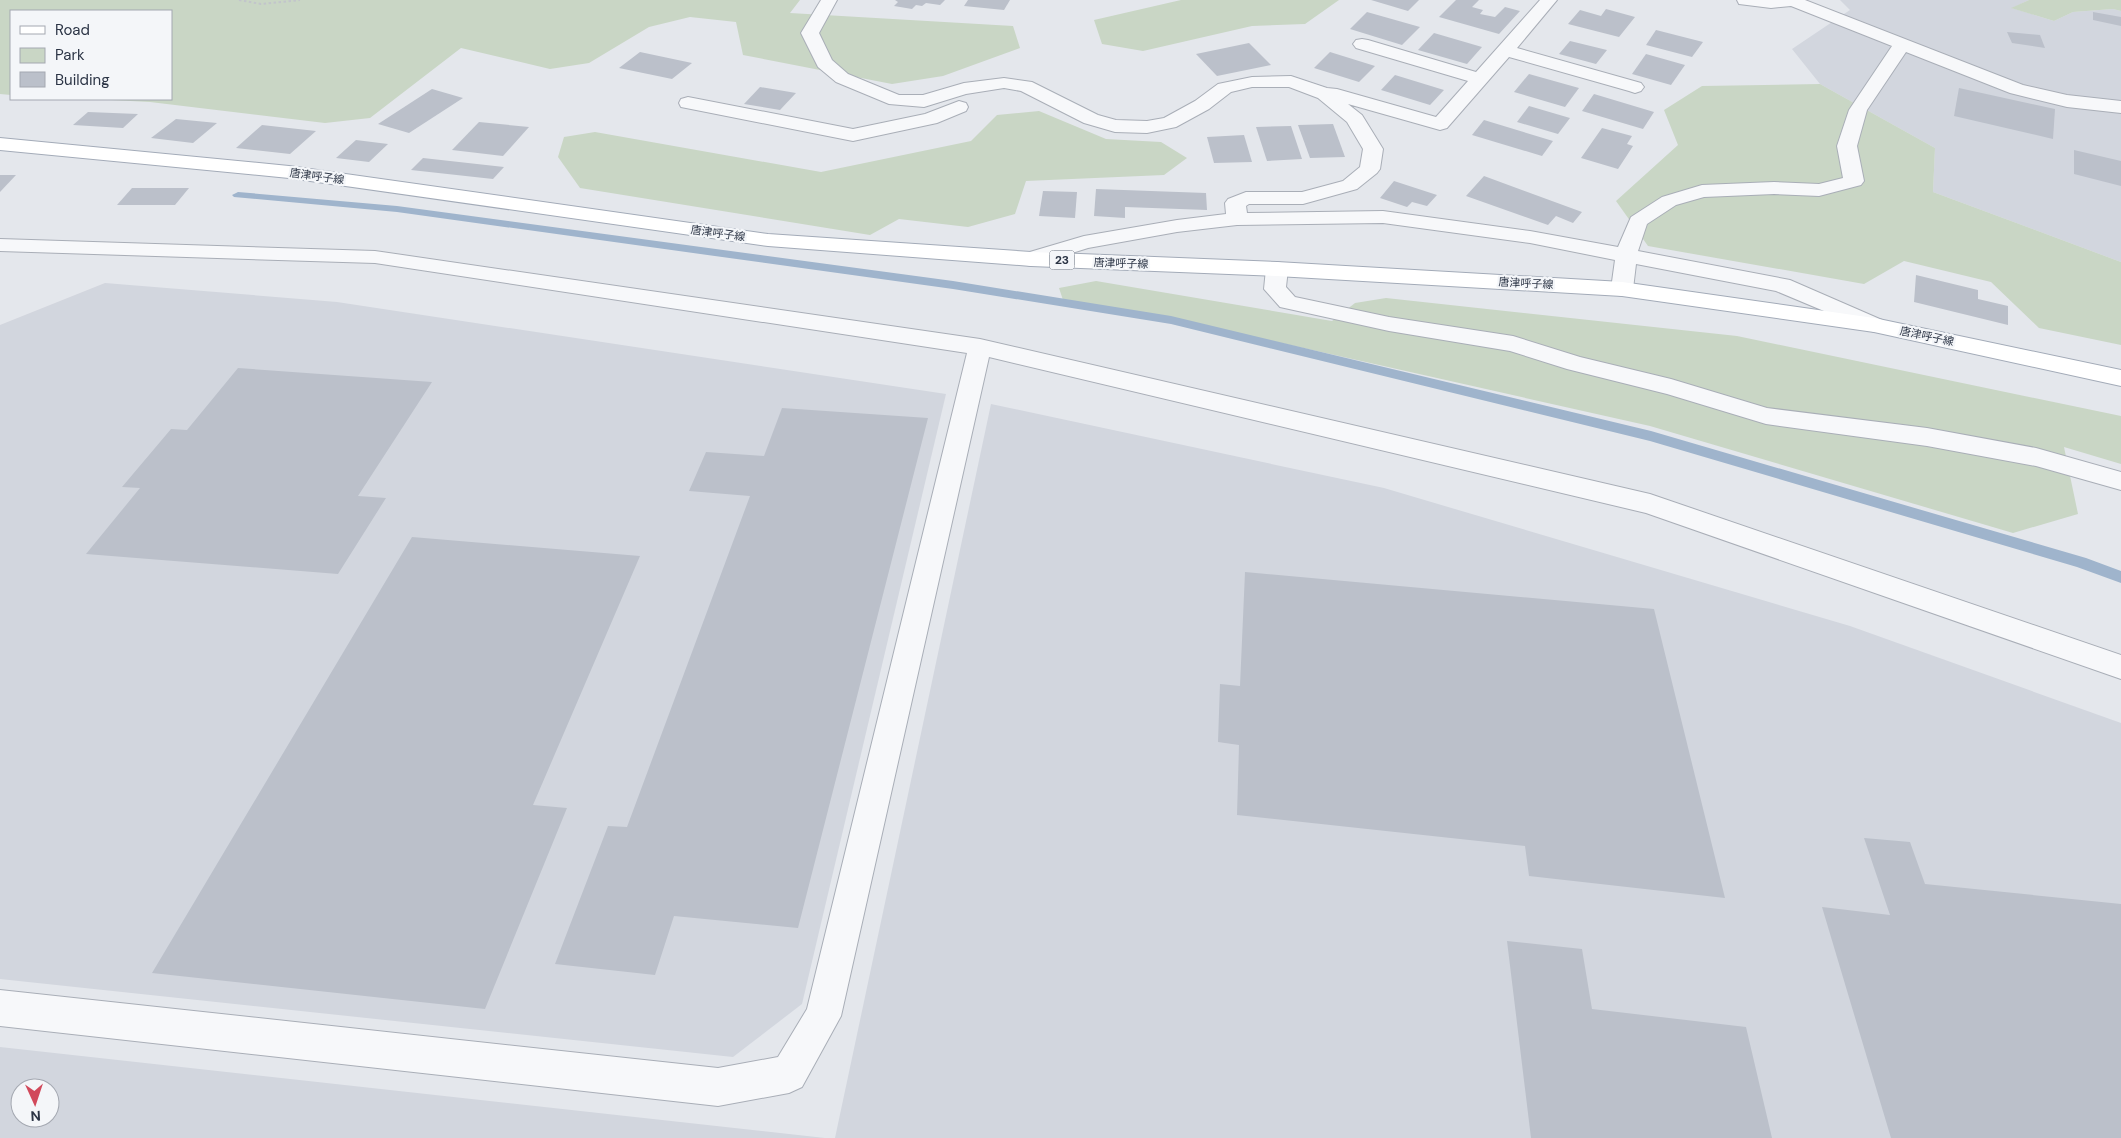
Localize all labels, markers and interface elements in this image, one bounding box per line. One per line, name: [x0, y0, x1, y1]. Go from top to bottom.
legend: [10, 10, 172, 100]
text: Road: [55, 20, 90, 40]
text: Park: [55, 45, 85, 65]
text: Building: [55, 70, 110, 90]
street label: 唐津呼子線: [289, 165, 345, 187]
street label: 唐津呼子線: [690, 222, 746, 244]
road number: 23: [1050, 250, 1074, 270]
street label: 唐津呼子線: [1093, 255, 1149, 271]
street label: 唐津呼子線: [1498, 275, 1554, 291]
street label: 唐津呼子線: [1899, 323, 1955, 349]
north arrow: [10, 1078, 60, 1128]
text: N: [30, 1107, 41, 1125]

